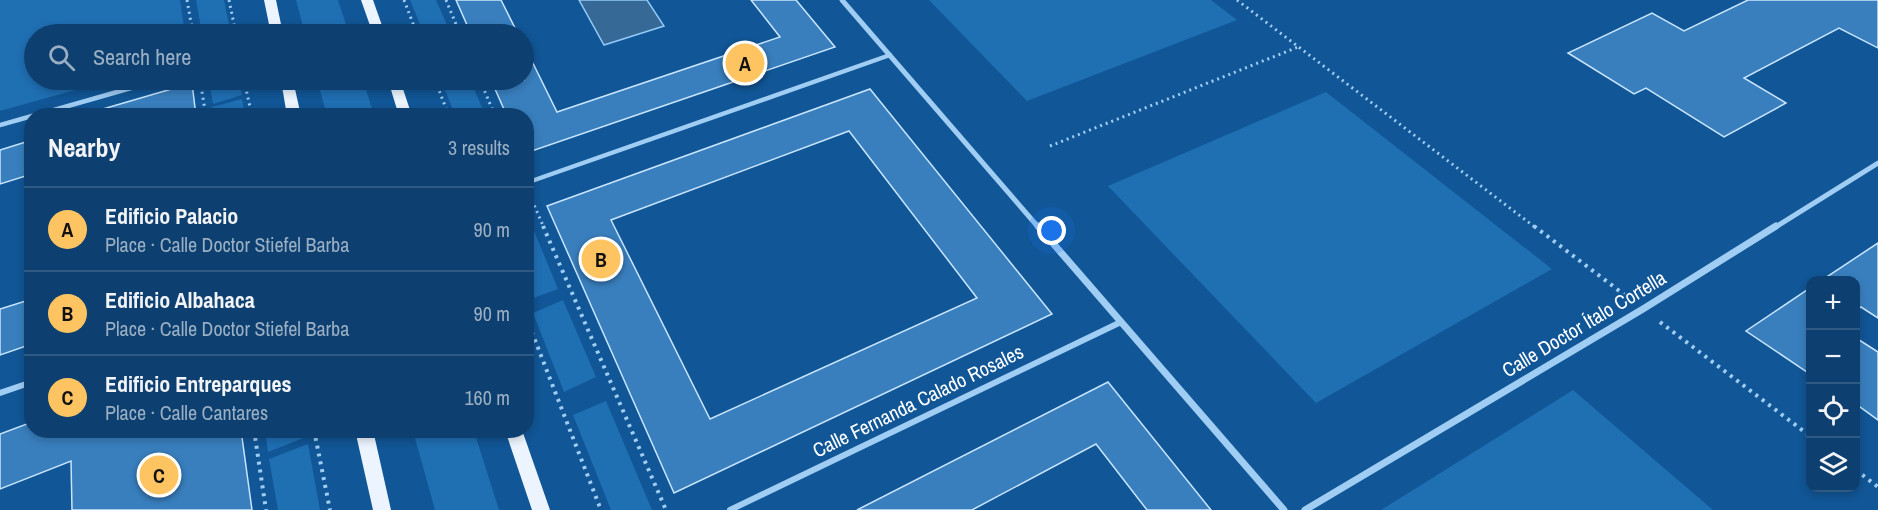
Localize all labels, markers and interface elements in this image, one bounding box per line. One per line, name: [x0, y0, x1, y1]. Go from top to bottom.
search box: [24, 24, 534, 90]
pin: A: [726, 40, 764, 86]
icon: search: [45, 41, 78, 74]
text: Search here: [93, 42, 191, 72]
text: Nearby: [48, 130, 120, 165]
text: 3 results: [448, 134, 510, 161]
text: Edificio Palacio: [105, 201, 238, 231]
text: A: [62, 216, 73, 243]
text: 90 m: [474, 216, 510, 243]
your location: [1037, 216, 1066, 245]
text: Place · Calle Doctor Stiefel Barba: [105, 231, 349, 258]
pin: B: [582, 236, 620, 282]
street label: Calle Doctor Ítalo Cortella: [1497, 264, 1671, 383]
map controls: [1806, 276, 1860, 492]
button: +: [1806, 276, 1860, 330]
text: Edificio Albahaca: [105, 285, 255, 315]
text: B: [62, 300, 73, 327]
text: 90 m: [474, 300, 510, 327]
text: Place · Calle Doctor Stiefel Barba: [105, 315, 349, 342]
button: −: [1806, 330, 1860, 384]
street label: Calle Fernanda Calado Rosales: [808, 338, 1028, 463]
text: Edificio Entreparques: [105, 369, 291, 399]
text: C: [62, 384, 73, 411]
text: 160 m: [464, 384, 510, 411]
button: locate: [1806, 384, 1860, 438]
text: Place · Calle Cantares: [105, 399, 268, 426]
button: layers: [1806, 438, 1860, 492]
pin: C: [140, 452, 178, 498]

